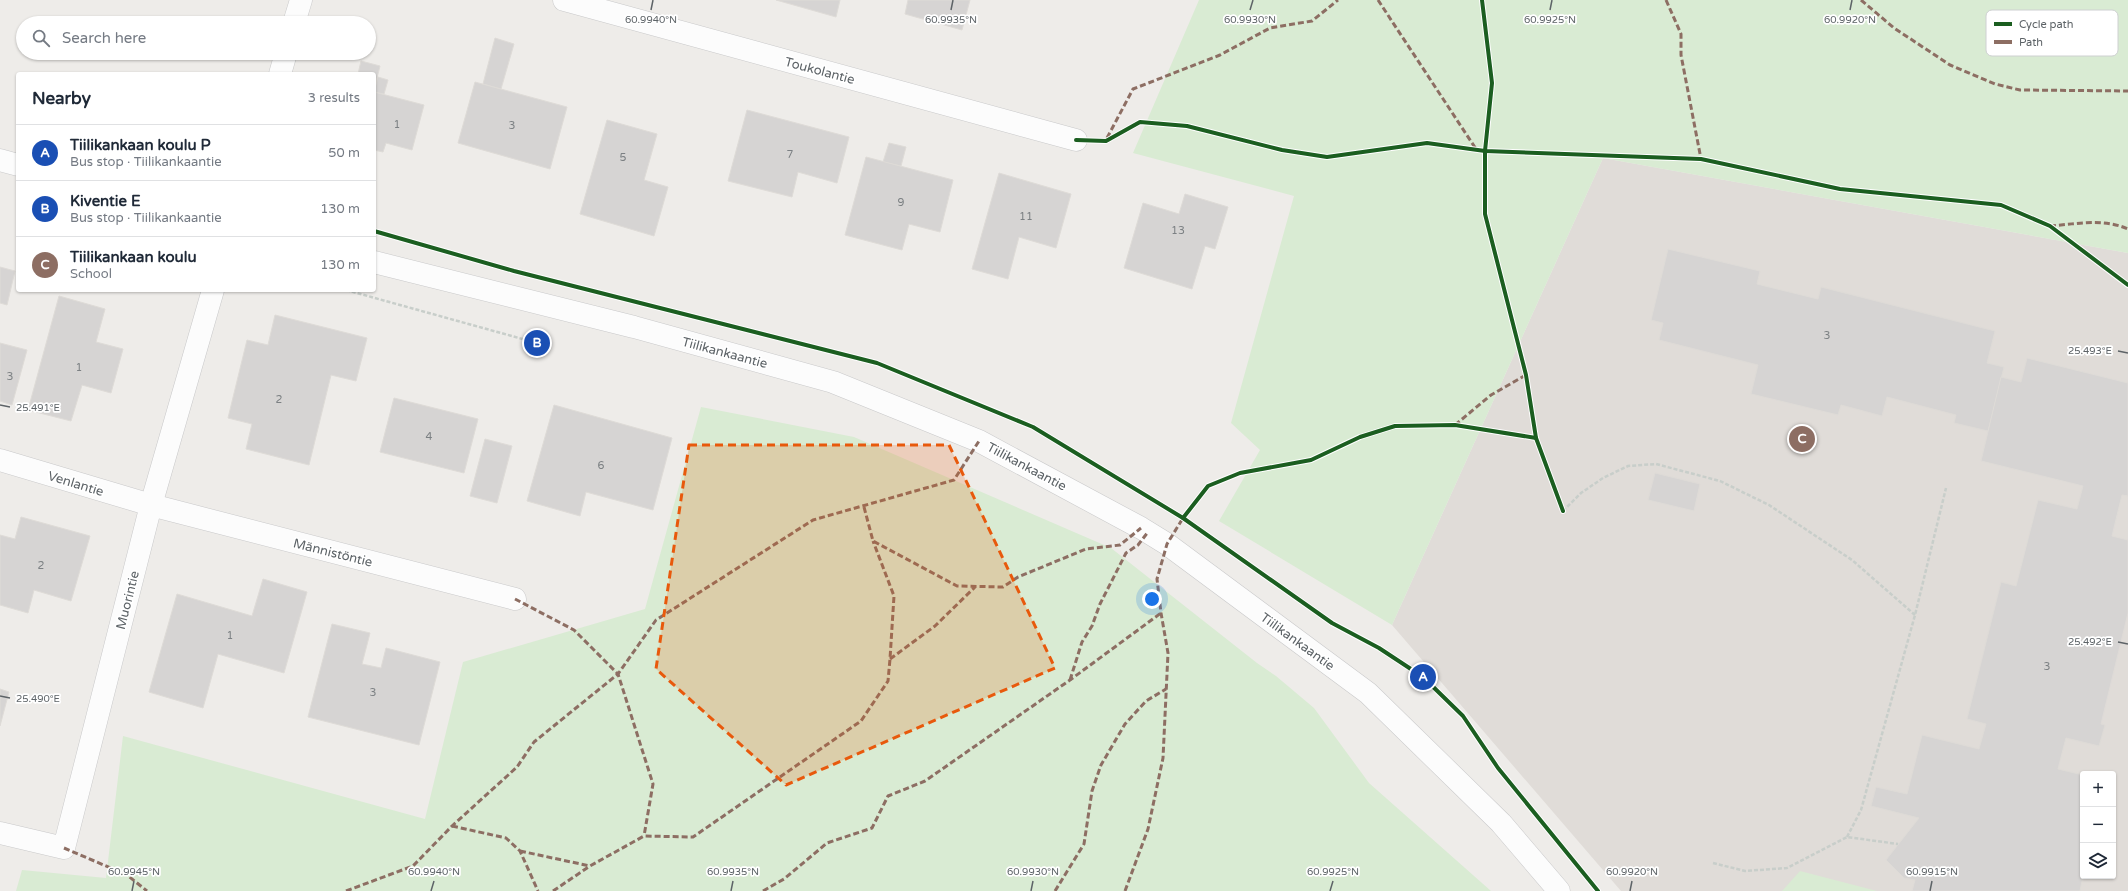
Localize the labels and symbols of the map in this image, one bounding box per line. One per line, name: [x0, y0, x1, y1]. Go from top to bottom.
legend: [1986, 10, 2118, 56]
text: 60.9940°N: [625, 14, 677, 26]
text: 60.9935°N: [925, 14, 977, 26]
text: 60.9930°N: [1224, 14, 1276, 26]
text: 60.9925°N: [1524, 14, 1576, 26]
text: 60.9920°N: [1824, 14, 1876, 26]
text: Cycle path: [2019, 18, 2074, 31]
text: Path: [2019, 36, 2043, 49]
street label: Toukolantie: [783, 54, 856, 88]
house number: 1: [394, 118, 400, 131]
house number: 3: [509, 119, 516, 132]
house number: 7: [787, 148, 794, 161]
house number: 5: [620, 151, 627, 164]
house number: 9: [898, 196, 905, 209]
house number: 11: [1019, 210, 1033, 223]
house number: 13: [1171, 224, 1185, 237]
pin: B: [524, 328, 550, 358]
house number: 3: [1824, 329, 1831, 342]
street label: Tiilikankaantie: [680, 334, 769, 372]
text: 25.493°E: [2068, 345, 2112, 357]
house number: 1: [76, 361, 82, 374]
house number: 3: [7, 370, 14, 383]
house number: 2: [276, 393, 283, 406]
text: 25.491°E: [16, 402, 60, 414]
pin: C: [1789, 424, 1815, 454]
house number: 4: [426, 430, 433, 443]
street label: Tiilikankaantie: [984, 439, 1069, 495]
house number: 6: [598, 459, 605, 472]
street label: Venlantie: [46, 468, 106, 500]
street label: Männistöntie: [291, 535, 374, 571]
house number: 2: [38, 559, 45, 572]
street label: Muorintie: [113, 569, 143, 631]
your location: [1142, 589, 1162, 609]
street label: Tiilikankaantie: [1257, 610, 1338, 674]
house number: 1: [227, 629, 233, 642]
text: 25.492°E: [2068, 636, 2112, 648]
house number: 3: [2044, 660, 2051, 673]
pin: A: [1410, 662, 1436, 692]
house number: 3: [370, 686, 377, 699]
text: 25.490°E: [16, 693, 60, 705]
text: 60.9945°N: [108, 866, 160, 878]
text: 60.9940°N: [408, 866, 460, 878]
text: 60.9935°N: [707, 866, 759, 878]
text: 60.9930°N: [1007, 866, 1059, 878]
text: 60.9925°N: [1307, 866, 1359, 878]
text: 60.9920°N: [1606, 866, 1658, 878]
text: 60.9915°N: [1906, 866, 1958, 878]

